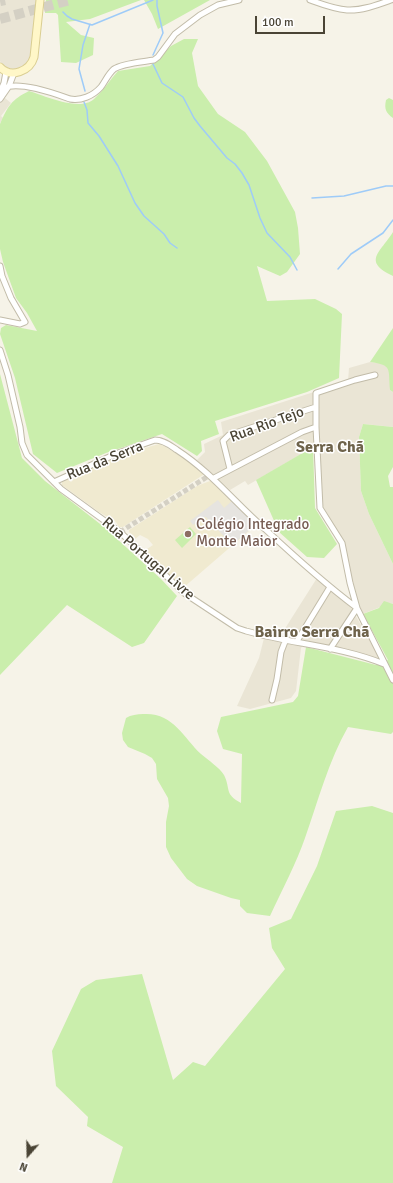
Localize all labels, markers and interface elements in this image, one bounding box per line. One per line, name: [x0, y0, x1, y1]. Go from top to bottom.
scale bar: [257, 8, 327, 34]
text: 100 m: [262, 15, 294, 30]
street label: Rua Rio Tejo: [227, 403, 307, 447]
street label: Rua da Serra: [64, 437, 146, 485]
district label: Serra Chã: [296, 438, 364, 458]
street label: Rua Portugal Livre: [98, 514, 198, 604]
place label: Colégio Integrado Monte Maior: [196, 516, 309, 551]
marker: Colégio Integrado Monte Maior: [183, 529, 193, 539]
district label: Bairro Serra Chã: [255, 623, 369, 643]
north arrow: [8, 1135, 48, 1175]
text: N: [18, 1159, 30, 1174]

